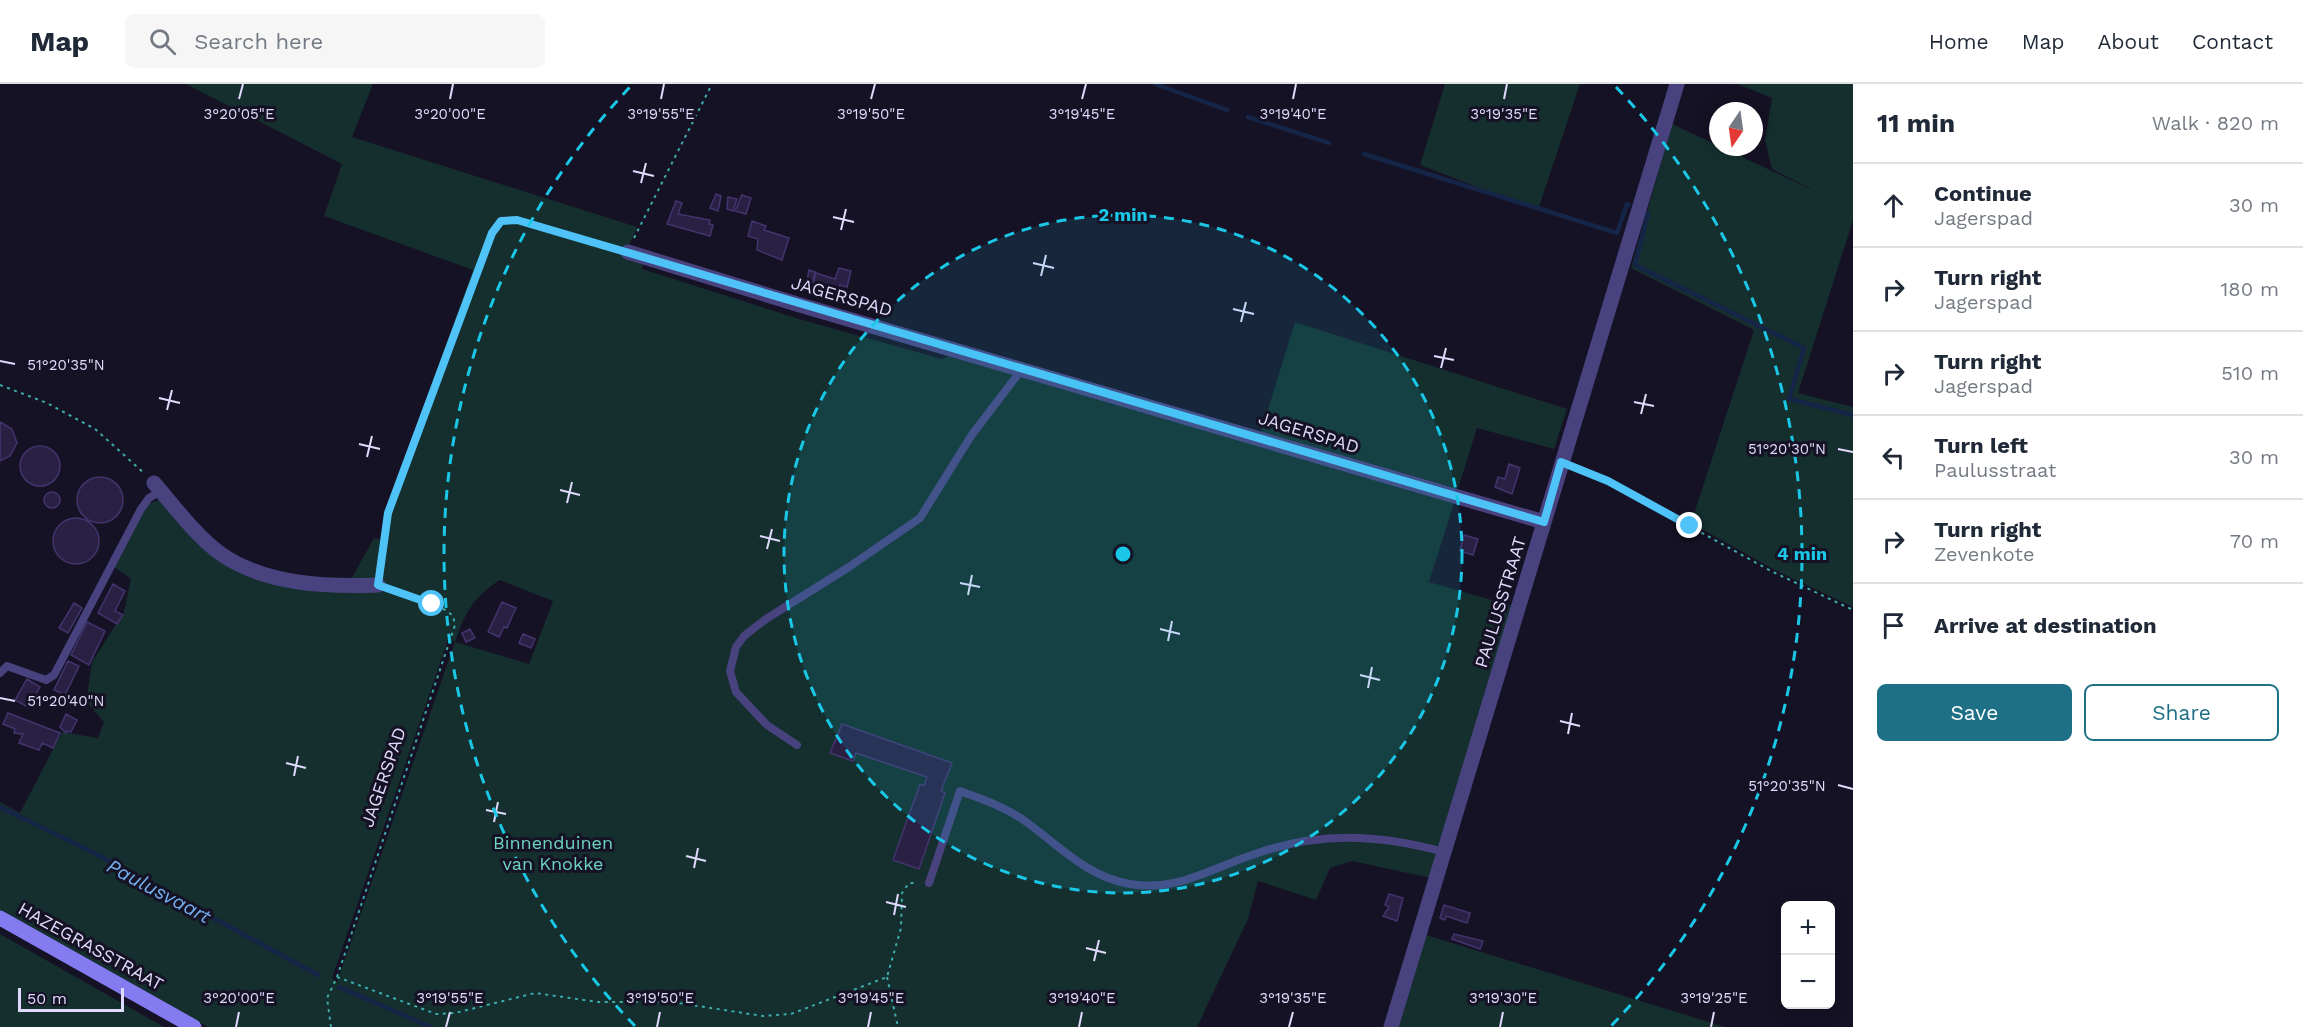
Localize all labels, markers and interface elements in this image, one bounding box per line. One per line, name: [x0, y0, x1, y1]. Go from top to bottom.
search box: [125, 14, 545, 68]
text: Map: [30, 25, 89, 58]
icon: search: [146, 25, 179, 58]
text: Search here: [194, 29, 323, 54]
text: Home: [1929, 29, 1989, 54]
text: Map: [2022, 29, 2065, 54]
text: About: [2098, 29, 2159, 54]
text: Contact: [2192, 29, 2273, 54]
north arrow: [1709, 102, 1763, 156]
text: 3°20'05"E: [204, 105, 274, 123]
text: 3°20'00"E: [414, 105, 486, 123]
text: 3°19'55"E: [627, 105, 695, 123]
text: 3°19'50"E: [837, 105, 905, 123]
text: 3°19'45"E: [1049, 105, 1115, 123]
text: 3°19'40"E: [1259, 105, 1327, 123]
text: 3°19'35"E: [1470, 105, 1538, 123]
text: 11 min: [1877, 108, 1955, 138]
text: Walk · 820 m: [2152, 111, 2279, 135]
text: Continue: [1934, 181, 2032, 206]
icon: ahead: [1877, 189, 1910, 222]
text: 30 m: [2229, 193, 2279, 217]
text: 2 min: [1098, 204, 1148, 225]
text: Jagerspad: [1934, 206, 2033, 230]
text: Turn right: [1934, 265, 2041, 290]
street label: JAGERSPAD: [789, 272, 895, 320]
icon: right: [1877, 273, 1910, 306]
text: 180 m: [2221, 277, 2279, 301]
text: Jagerspad: [1934, 290, 2033, 314]
text: Turn right: [1934, 349, 2041, 374]
text: 51°20'35"N: [27, 356, 105, 374]
icon: right: [1877, 357, 1910, 390]
text: 510 m: [2221, 361, 2279, 385]
text: Jagerspad: [1934, 374, 2033, 398]
street label: JAGERSPAD: [1256, 407, 1362, 457]
text: Turn left: [1934, 433, 2028, 458]
text: 51°20'30"N: [1748, 440, 1826, 458]
icon: left: [1877, 441, 1910, 474]
text: 30 m: [2229, 445, 2279, 469]
text: Paulusstraat: [1934, 458, 2056, 482]
route end: [1676, 512, 1702, 538]
text: Turn right: [1934, 517, 2041, 542]
icon: right: [1877, 525, 1910, 558]
text: 70 m: [2230, 529, 2279, 553]
street label: PAULUSSTRAAT: [1470, 534, 1530, 670]
text: Zevenkote: [1934, 542, 2034, 566]
text: 4 min: [1777, 543, 1827, 564]
centre of rings: [1113, 544, 1133, 564]
route start: [418, 590, 444, 616]
icon: arrive: [1877, 609, 1910, 642]
text: Arrive at destination: [1934, 613, 2157, 638]
button: Save: [1877, 684, 2072, 741]
button: Share: [2084, 684, 2279, 741]
text: 51°20'40"N: [27, 692, 105, 710]
street label: JAGERSPAD: [356, 724, 410, 830]
text: 51°20'35"N: [1748, 777, 1826, 795]
park label: Binnenduinen van Knokke: [493, 832, 613, 874]
water label: Paulusvaart: [103, 854, 216, 929]
street label: HAZEGRASSTRAAT: [15, 897, 167, 995]
map controls: [1781, 901, 1835, 1009]
button: +: [1781, 901, 1835, 955]
button: −: [1781, 955, 1835, 1009]
scale bar: [18, 985, 124, 1012]
text: 50 m: [27, 989, 67, 1008]
text: 3°20'00"E: [203, 989, 275, 1007]
text: 3°19'55"E: [416, 989, 484, 1007]
text: 3°19'50"E: [626, 989, 694, 1007]
text: 3°19'45"E: [838, 989, 904, 1007]
text: 3°19'40"E: [1048, 989, 1116, 1007]
text: 3°19'35"E: [1259, 989, 1327, 1007]
text: 3°19'30"E: [1469, 989, 1537, 1007]
text: 3°19'25"E: [1680, 989, 1748, 1007]

